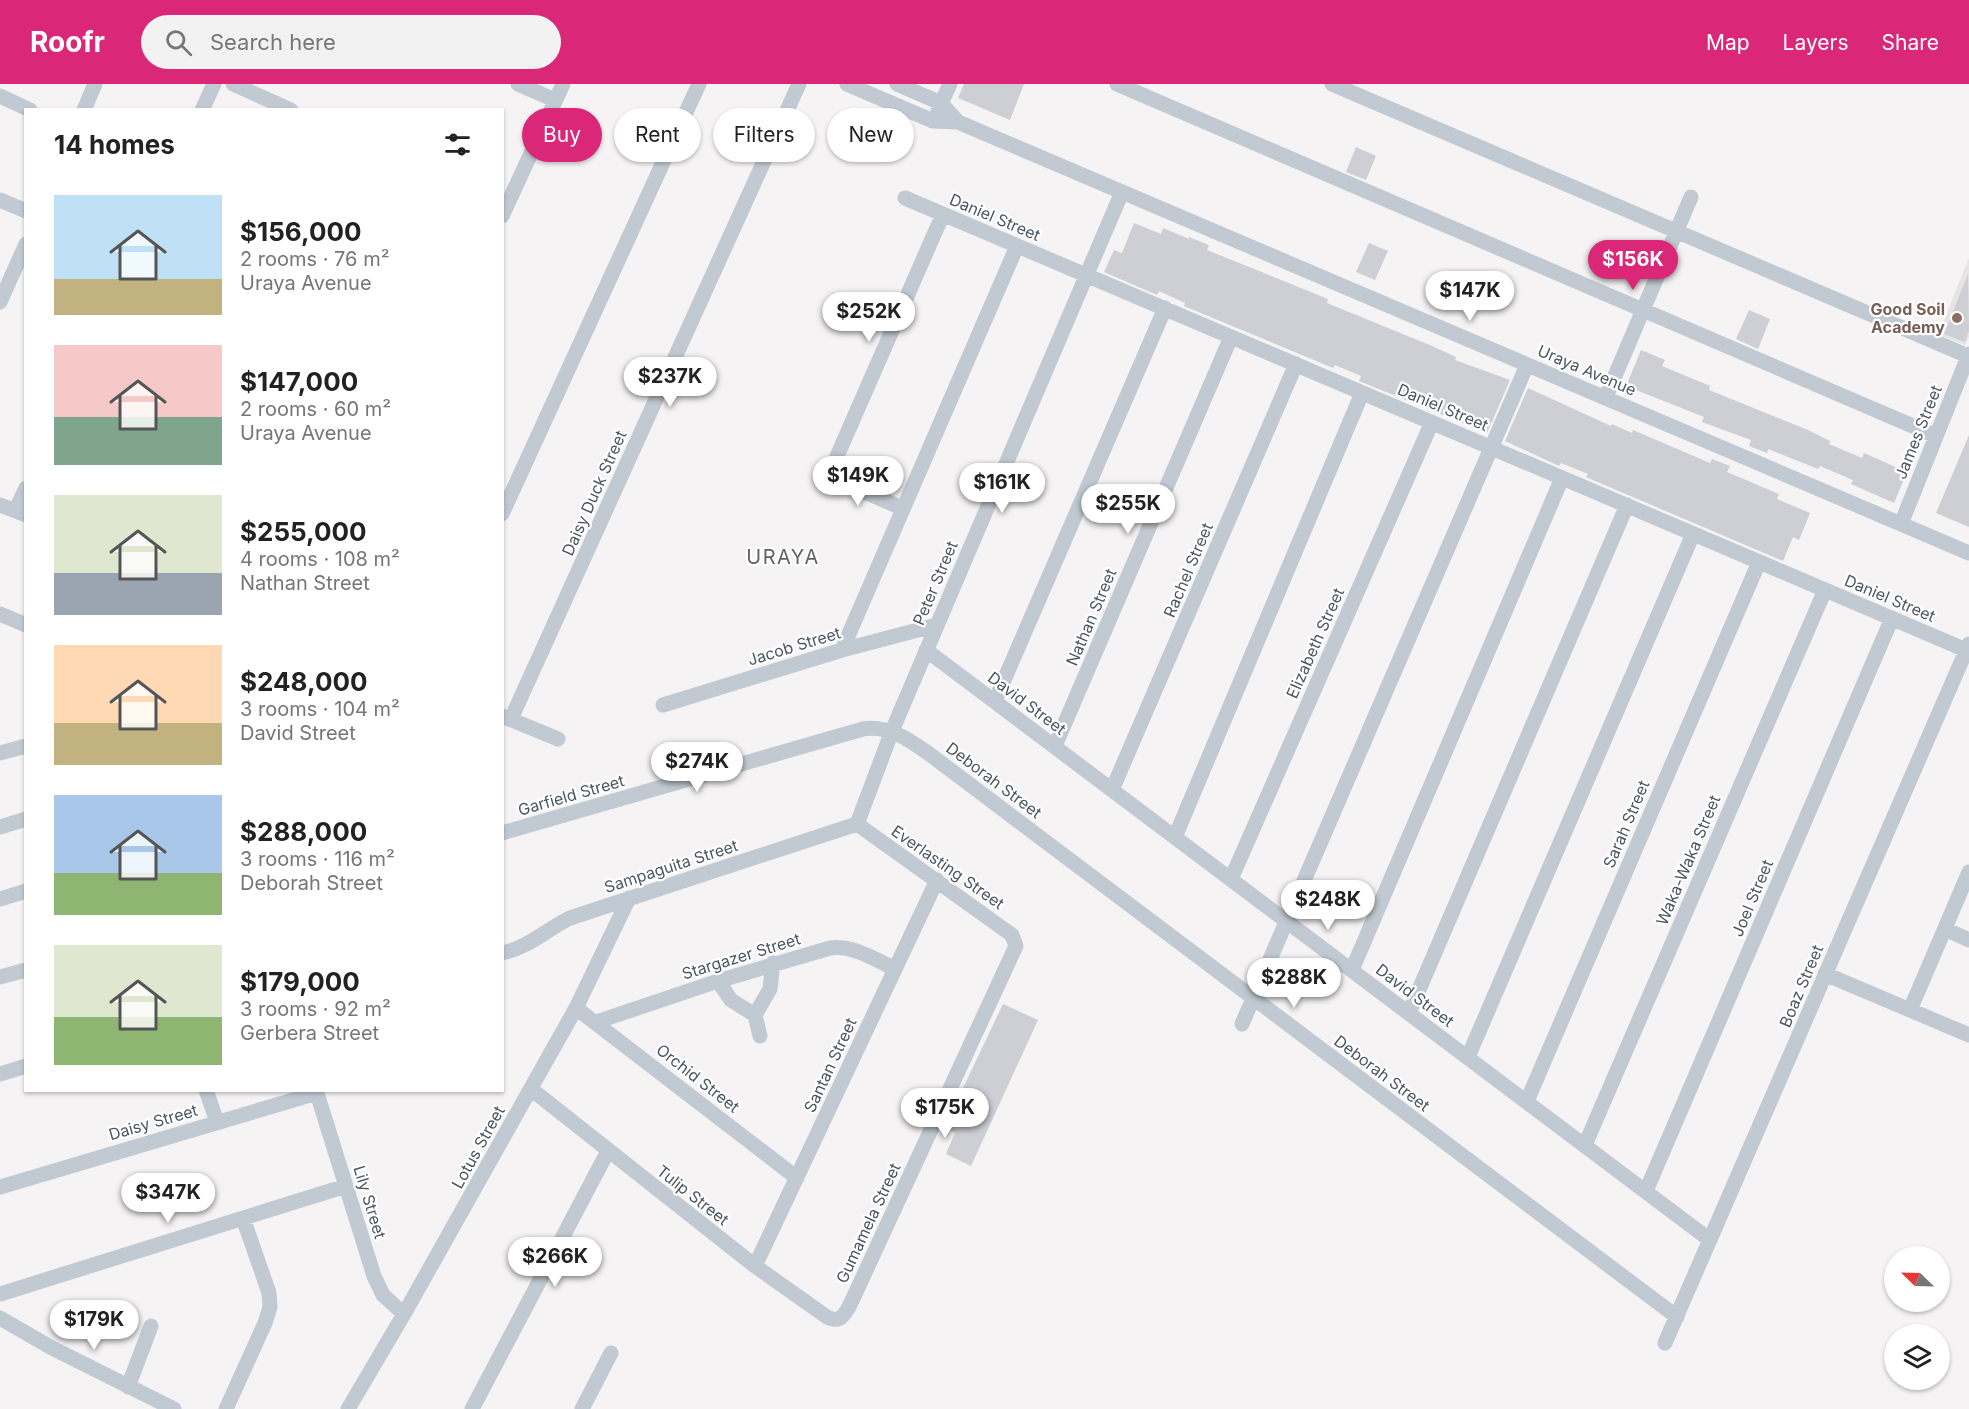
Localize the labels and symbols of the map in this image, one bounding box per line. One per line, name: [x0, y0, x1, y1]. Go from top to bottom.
street label: Daniel Street: [947, 189, 1043, 245]
pin: $156K: [1591, 240, 1675, 291]
pin: $147K: [1428, 271, 1512, 322]
pin: $252K: [827, 292, 911, 343]
place label: Good Soil Academy: [1871, 299, 1945, 337]
marker: Good Soil Academy: [1950, 311, 1964, 325]
street label: Uraya Avenue: [1535, 340, 1639, 400]
pin: $237K: [628, 357, 712, 408]
street label: Daniel Street: [1395, 379, 1491, 435]
street label: James Street: [1890, 382, 1946, 482]
street label: Daisy Duck Street: [557, 427, 631, 559]
pin: $149K: [816, 456, 900, 507]
pin: $161K: [960, 463, 1044, 514]
pin: $255K: [1086, 484, 1170, 535]
street label: Rachel Street: [1159, 520, 1217, 620]
street label: Peter Street: [908, 538, 962, 628]
district label: URAYA: [746, 545, 820, 569]
street label: Nathan Street: [1062, 565, 1120, 669]
street label: Daniel Street: [1842, 570, 1938, 626]
street label: Elizabeth Street: [1282, 585, 1348, 701]
street label: Jacob Street: [745, 622, 843, 670]
street label: David Street: [984, 667, 1070, 739]
street label: Deborah Street: [942, 738, 1046, 822]
pin: $274K: [655, 742, 739, 793]
street label: Garfield Street: [516, 770, 626, 820]
street label: Sarah Street: [1599, 777, 1653, 871]
street label: Waka-Waka Street: [1652, 792, 1724, 928]
street label: Everlasting Street: [888, 821, 1008, 913]
street label: Sampaguita Street: [602, 835, 740, 897]
street label: Joel Street: [1727, 857, 1777, 939]
pin: $248K: [1286, 880, 1370, 931]
street label: Stargazer Street: [679, 928, 803, 984]
street label: Boaz Street: [1775, 942, 1827, 1030]
pin: $288K: [1252, 958, 1336, 1009]
street label: David Street: [1372, 959, 1458, 1031]
street label: Santan Street: [799, 1015, 861, 1115]
street label: Deborah Street: [1330, 1031, 1434, 1115]
street label: Orchid Street: [652, 1039, 744, 1117]
pin: $175K: [903, 1088, 987, 1139]
street label: Daisy Street: [106, 1100, 200, 1144]
street label: Lotus Street: [447, 1102, 509, 1192]
street label: Gumamela Street: [831, 1160, 905, 1286]
street label: Tulip Street: [653, 1161, 733, 1229]
street label: Lily Street: [349, 1163, 391, 1241]
pin: $347K: [126, 1173, 210, 1224]
pin: $266K: [513, 1237, 597, 1288]
north arrow: [1884, 1246, 1950, 1312]
pin: $179K: [52, 1300, 136, 1351]

